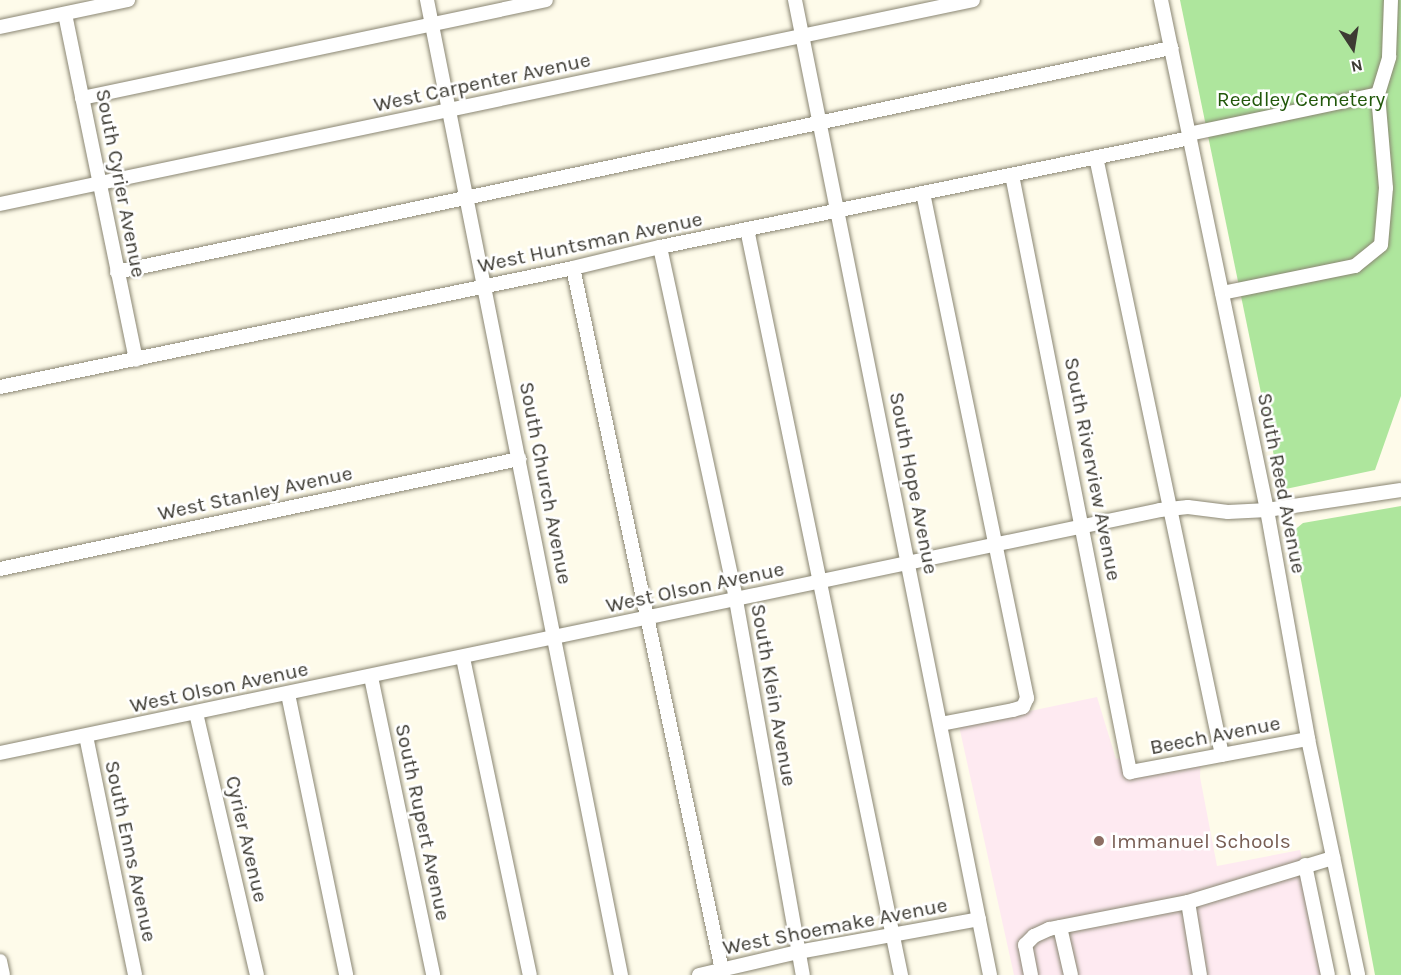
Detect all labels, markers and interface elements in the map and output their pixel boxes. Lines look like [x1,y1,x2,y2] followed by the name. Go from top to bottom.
[1323,18,1383,78] north arrow
[371,47,593,117] street label: West Carpenter Avenue
[1349,56,1364,77] text: N
[1217,86,1385,112] park label: Reedley Cemetery
[90,87,152,279] street label: South Cyrier Avenue
[475,206,705,278] street label: West Huntsman Avenue
[1059,355,1127,583] street label: South Riverview Avenue
[514,380,578,586] street label: South Church Avenue
[884,390,944,576] street label: South Hope Avenue
[1252,391,1312,575] street label: South Reed Avenue
[155,460,355,526] street label: West Stanley Avenue
[604,556,786,618] street label: West Olson Avenue
[746,602,802,788] street label: South Klein Avenue
[128,656,310,718] street label: West Olson Avenue
[1148,710,1282,760] street label: Beech Avenue
[390,721,456,923] street label: South Rupert Avenue
[99,758,163,944] street label: South Enns Avenue
[220,773,274,905] street label: Cyrier Avenue
[1111,828,1291,854] place label: Immanuel Schools
[1092,834,1106,848] marker: Immanuel Schools
[721,892,949,960] street label: West Shoemake Avenue

